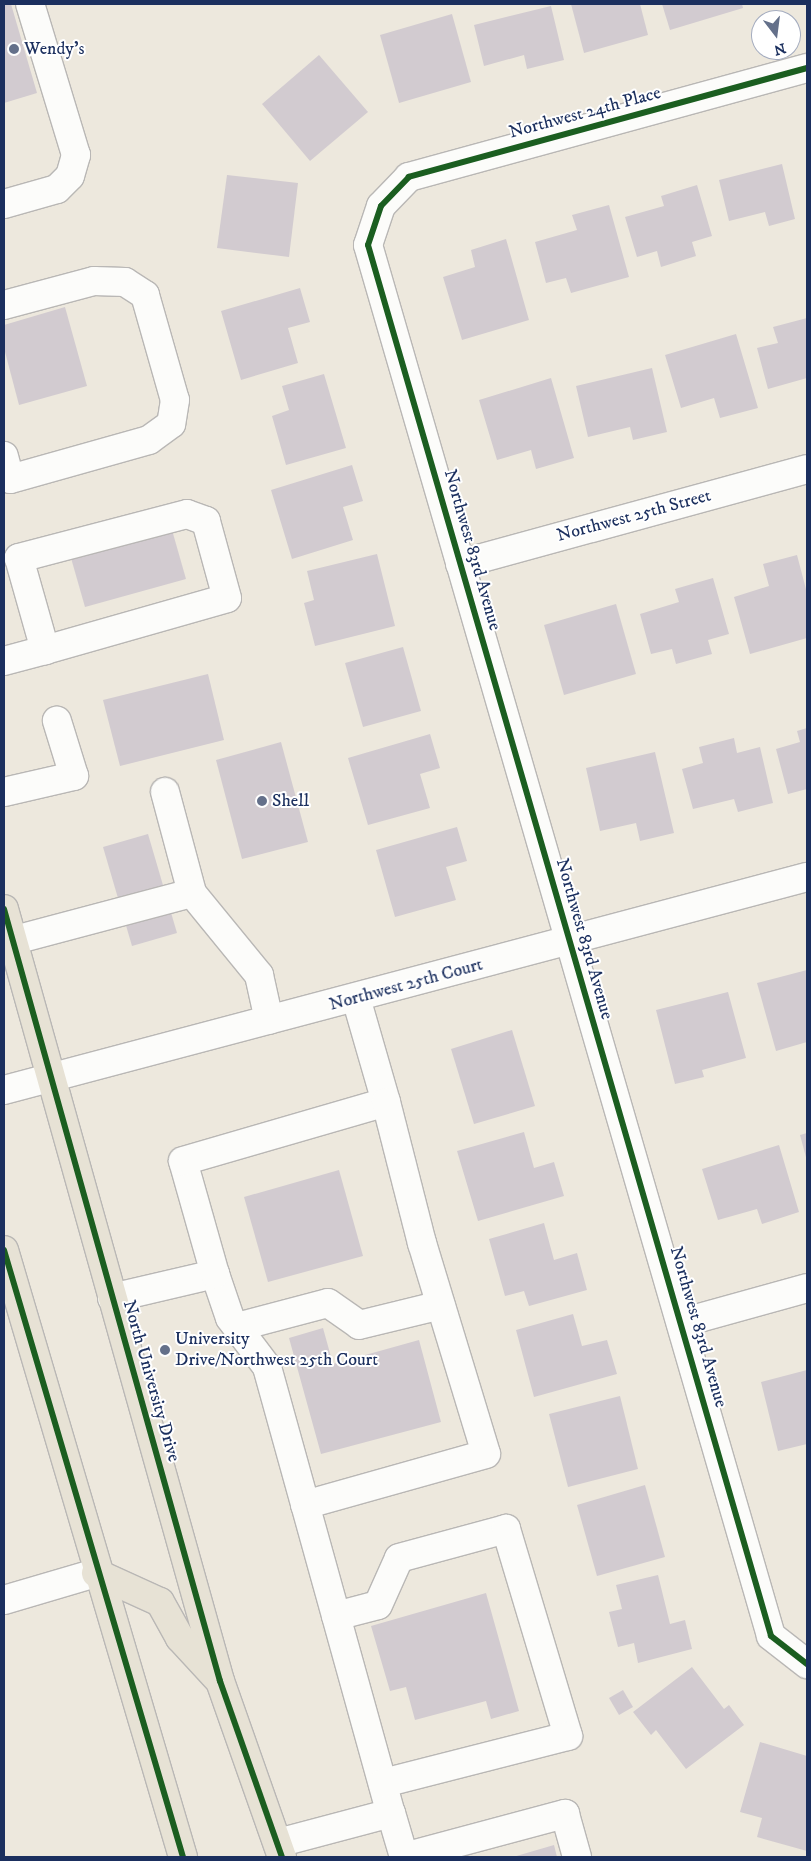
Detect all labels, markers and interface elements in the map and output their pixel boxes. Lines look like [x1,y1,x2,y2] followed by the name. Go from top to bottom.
[751,10,801,60] north arrow
[24,38,84,60] place label: Wendy's
[772,38,788,59] text: N
[8,43,20,55] marker: Wendy's
[507,82,663,144] street label: Northwest 24th Place
[439,467,505,633] street label: Northwest 83rd Avenue
[555,485,713,547] street label: Northwest 25th Street
[272,790,309,812] place label: Shell
[256,795,268,807] marker: Shell
[551,856,617,1022] street label: Northwest 83rd Avenue
[327,954,485,1016] street label: Northwest 25th Court
[665,1244,731,1410] street label: Northwest 83rd Avenue
[118,1298,184,1464] street label: North University Drive
[175,1329,378,1372] place label: University Drive/Northwest 25th Court
[159,1344,171,1356] marker: University Drive/Northwest 25th Court

